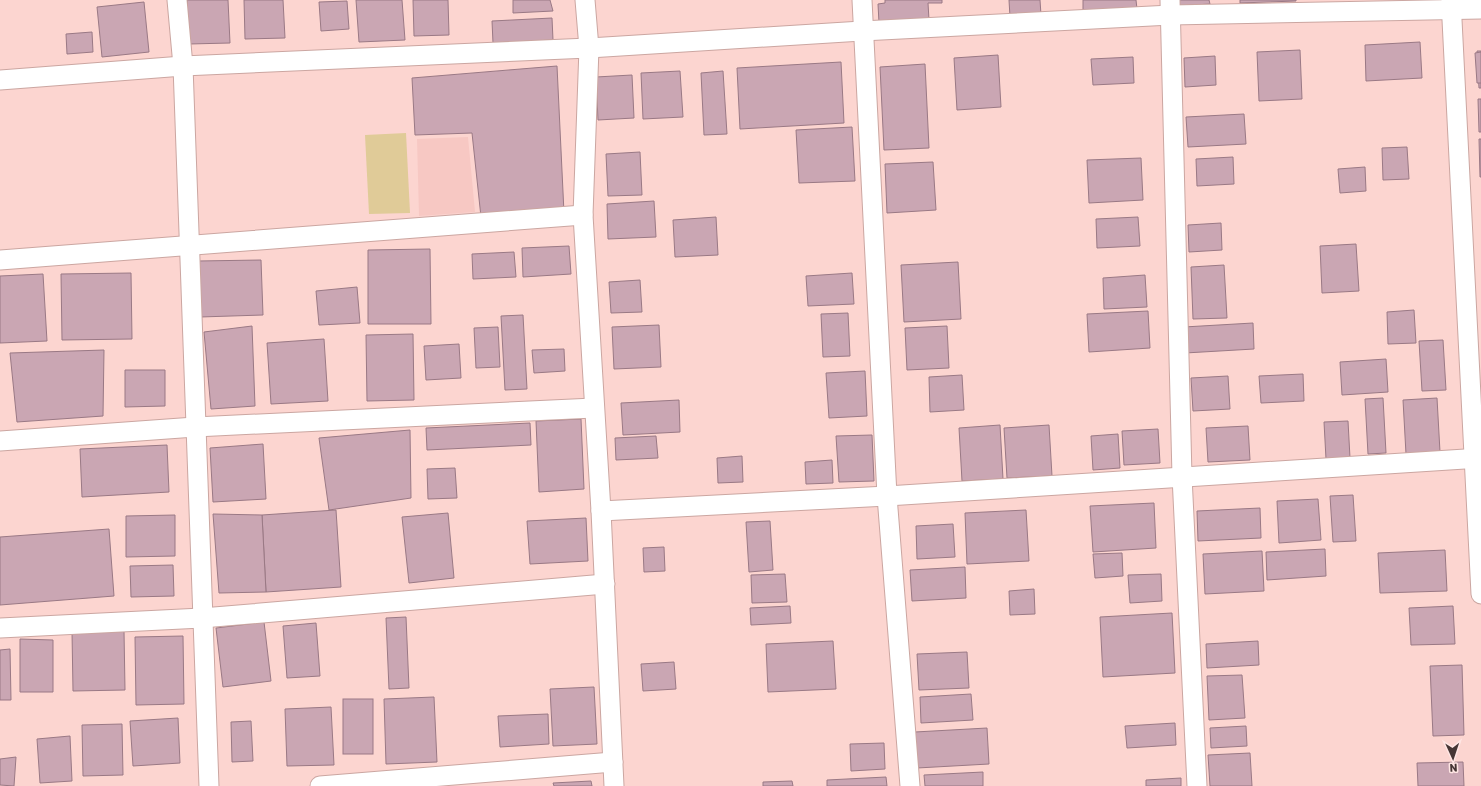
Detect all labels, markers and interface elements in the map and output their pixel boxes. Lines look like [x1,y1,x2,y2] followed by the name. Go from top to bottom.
[1433,738,1473,778] north arrow
[1449,761,1458,774] text: N

